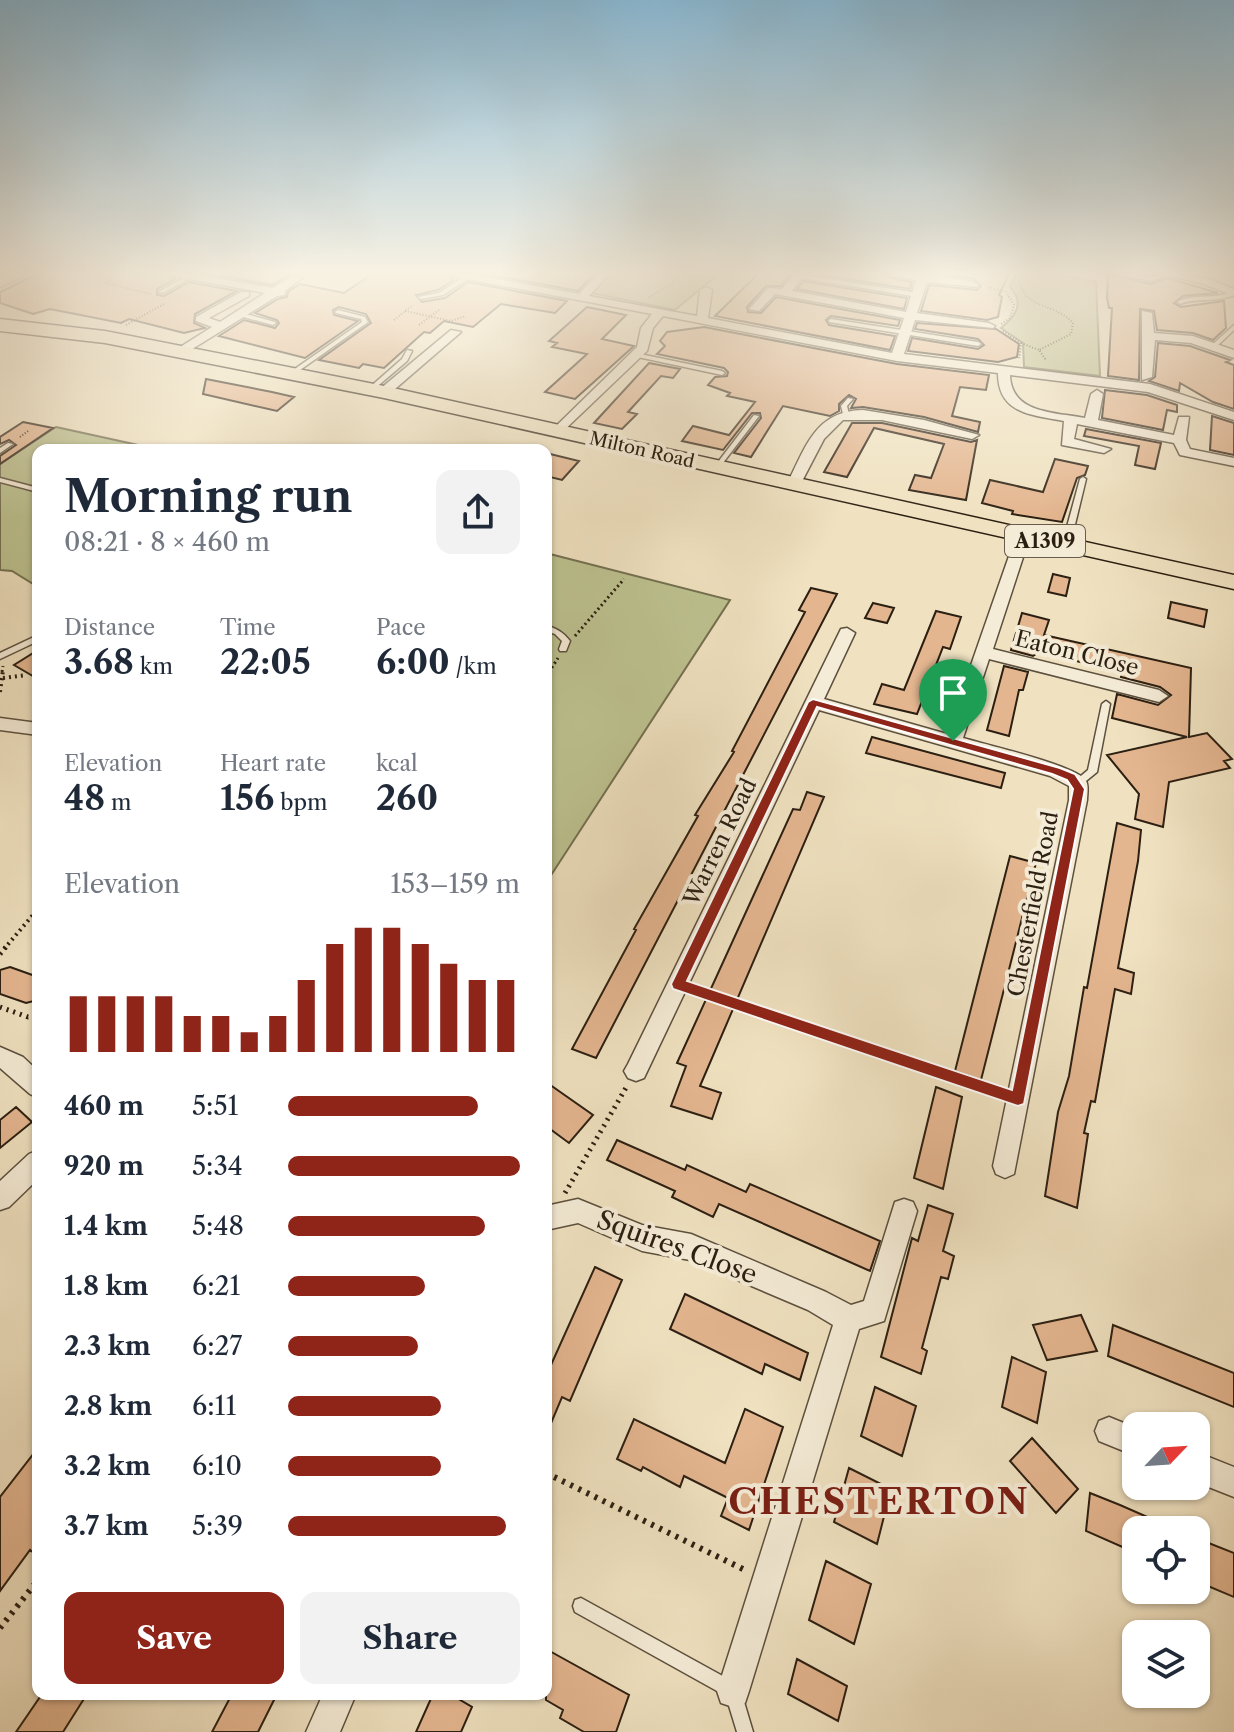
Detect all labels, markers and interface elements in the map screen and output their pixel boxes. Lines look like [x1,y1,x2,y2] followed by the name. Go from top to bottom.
[587,427,697,473] street label: Milton Road
[64,469,353,523] text: Morning run
[436,470,520,554] button: share
[1005,525,1085,557] road number: A1309
[64,526,270,558] text: 08:21 · 8 × 460 m
[64,614,155,641] text: Distance
[220,614,276,641] text: Time
[376,614,426,641] text: Pace
[1012,625,1142,681] street label: Eaton Close
[64,641,134,683] text: 3.68
[220,641,311,683] text: 22:05
[376,641,450,683] text: 6:00
[134,653,173,680] text: km
[450,653,497,680] text: /km
[919,659,987,741] pin
[931,671,975,715] icon: arrive
[64,750,162,777] text: Elevation
[220,750,326,777] text: Heart rate
[376,750,418,777] text: kcal
[677,774,762,911] street label: Warren Road
[64,777,105,819] text: 48
[220,777,274,819] text: 156
[376,777,438,819] text: 260
[105,789,131,816] text: m
[274,789,328,816] text: bpm
[1002,809,1064,999] street label: Chesterfield Road
[64,868,180,900] text: Elevation
[390,868,520,900] text: 153–159 m
[64,1090,144,1122] text: 460 m
[192,1090,238,1122] text: 5:51
[64,1150,144,1182] text: 920 m
[192,1150,243,1182] text: 5:34
[592,1203,762,1291] street label: Squires Close
[64,1210,148,1242] text: 1.4 km
[192,1210,244,1242] text: 5:48
[64,1270,148,1302] text: 1.8 km
[192,1270,240,1302] text: 6:21
[64,1330,151,1362] text: 2.3 km
[192,1330,242,1362] text: 6:27
[64,1390,152,1422] text: 2.8 km
[192,1390,236,1422] text: 6:11
[1122,1412,1210,1500] north arrow
[1122,1412,1210,1708] map controls
[64,1450,151,1482] text: 3.2 km
[192,1450,242,1482] text: 6:10
[728,1479,1030,1523] district label: CHESTERTON
[64,1510,149,1542] text: 3.7 km
[192,1510,243,1542] text: 5:39
[1122,1516,1210,1604] button: locate
[64,1592,284,1684] button: Save
[300,1592,520,1684] button: Share
[1122,1620,1210,1708] button: layers

